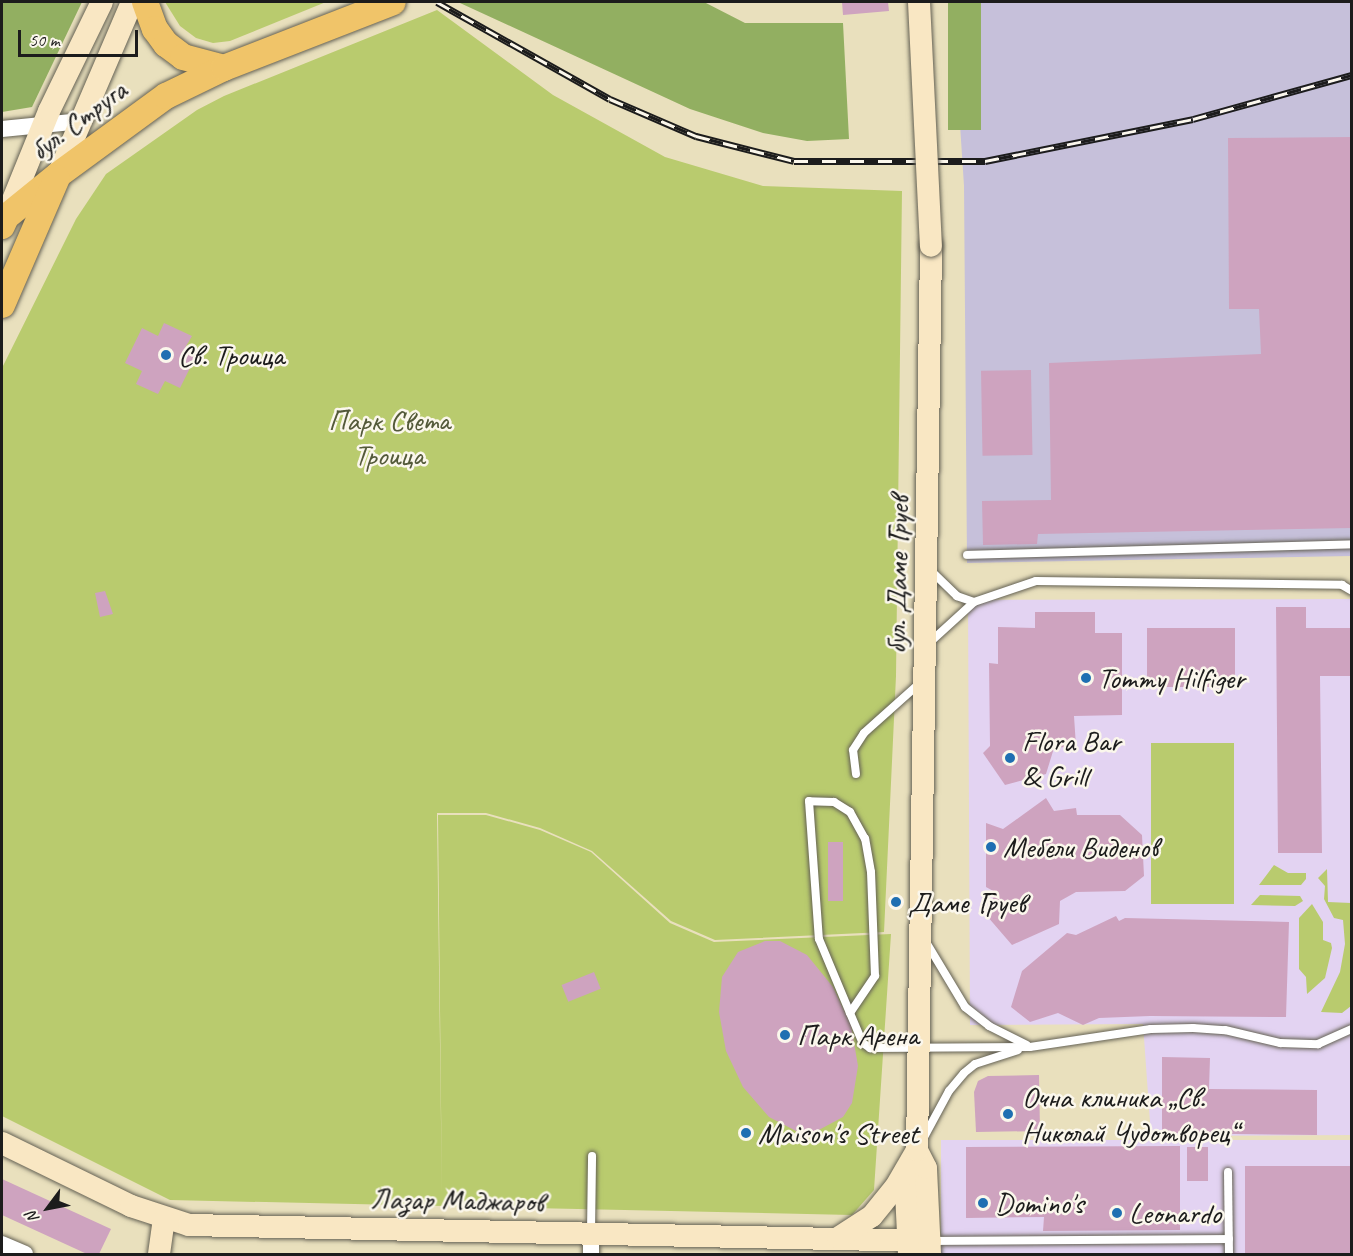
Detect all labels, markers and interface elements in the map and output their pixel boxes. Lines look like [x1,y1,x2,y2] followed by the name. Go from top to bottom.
[21,18,141,56] scale bar
[29,29,60,51] text: 50 m
[22,72,134,168] street label: бул. Струга
[178,337,284,373] place label: Св. Троица
[159,348,173,362] marker: Св. Троица
[327,402,451,472] park label: Парк Света Троица
[878,497,916,653] street label: бул. Даме Груев
[1098,660,1245,696] place label: Tommy Hilfiger
[1079,671,1093,685] marker: Tommy Hilfiger
[1022,723,1121,794] place label: Flora Bar & Grill
[1003,751,1017,765] marker: Flora Bar & Grill
[1003,829,1158,865] place label: Мебели Виденов
[984,840,998,854] marker: Мебели Виденов
[908,884,1022,920] place label: Даме Груев
[889,895,903,909] marker: Даме Груев
[797,1017,918,1053] place label: Парк Арена
[778,1028,792,1042] marker: Парк Арена
[1022,1079,1237,1150] place label: Oчна клиника „Св. Николай Чудотворец“
[999,1105,1017,1123] marker: Oчна клиника „Св. Николай Чудотворец“
[758,1115,919,1151] place label: Maison's Street
[739,1126,753,1140] marker: Maison's Street
[18,1178,78,1238] north arrow
[370,1180,544,1220] street label: Лазар Маджаров
[995,1185,1083,1221] place label: Domino's
[1129,1195,1221,1231] place label: Leonardo
[976,1196,990,1210] marker: Domino's
[1110,1206,1124,1220] marker: Leonardo
[22,1208,44,1227] text: N

